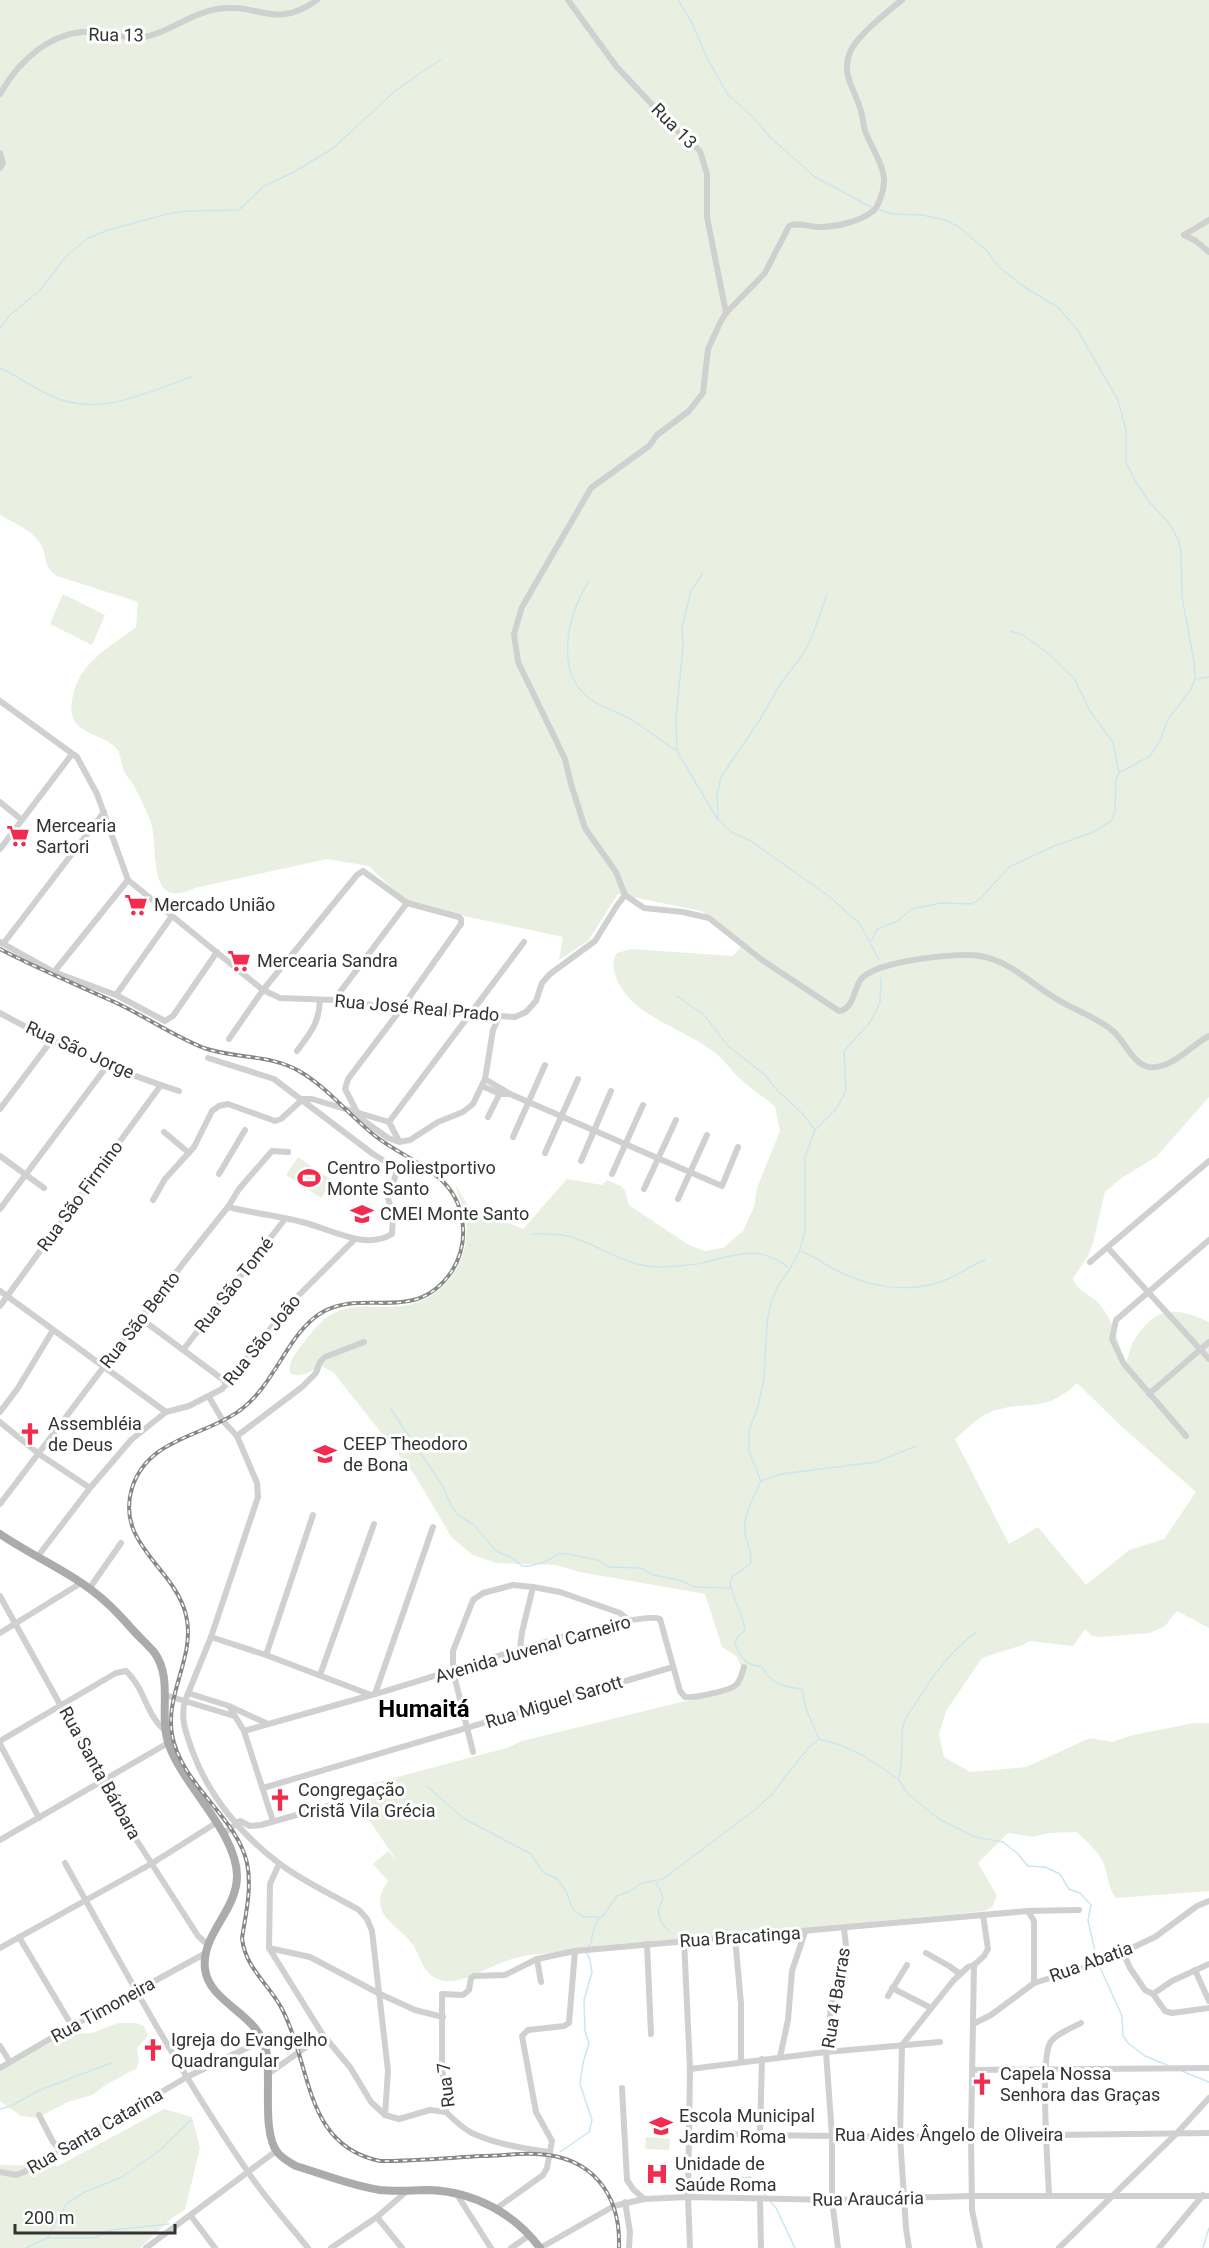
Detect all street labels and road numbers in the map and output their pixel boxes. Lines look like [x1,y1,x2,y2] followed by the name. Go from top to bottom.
[88,24,144,45] street label: Rua 13
[647,99,701,153] street label: Rua 13
[334,990,500,1025] street label: Rua José Real Prado
[23,1016,138,1083] street label: Rua São Jorge
[33,1136,127,1255] street label: Rua São Firmino
[190,1233,277,1337] street label: Rua São Tomé
[95,1267,184,1372] street label: Rua São Bento
[219,1290,305,1389] street label: Rua São João
[433,1611,633,1687] street label: Avenida Juvenal Carneiro
[483,1671,625,1732] street label: Rua Miguel Sarott
[55,1703,146,1843] street label: Rua Santa Bárbara
[679,1922,801,1951] street label: Rua Bracatinga
[1046,1937,1135,1986] street label: Rua Abatia
[817,1946,854,2050] street label: Rua 4 Barras
[47,1972,158,2047] street label: Rua Timoneira
[432,2061,459,2109] street label: Rua 7
[23,2083,166,2178] street label: Rua Santa Catarina
[835,2124,1063,2145] street label: Rua Aides Ângelo de Oliveira
[812,2187,924,2210] street label: Rua Araucária

